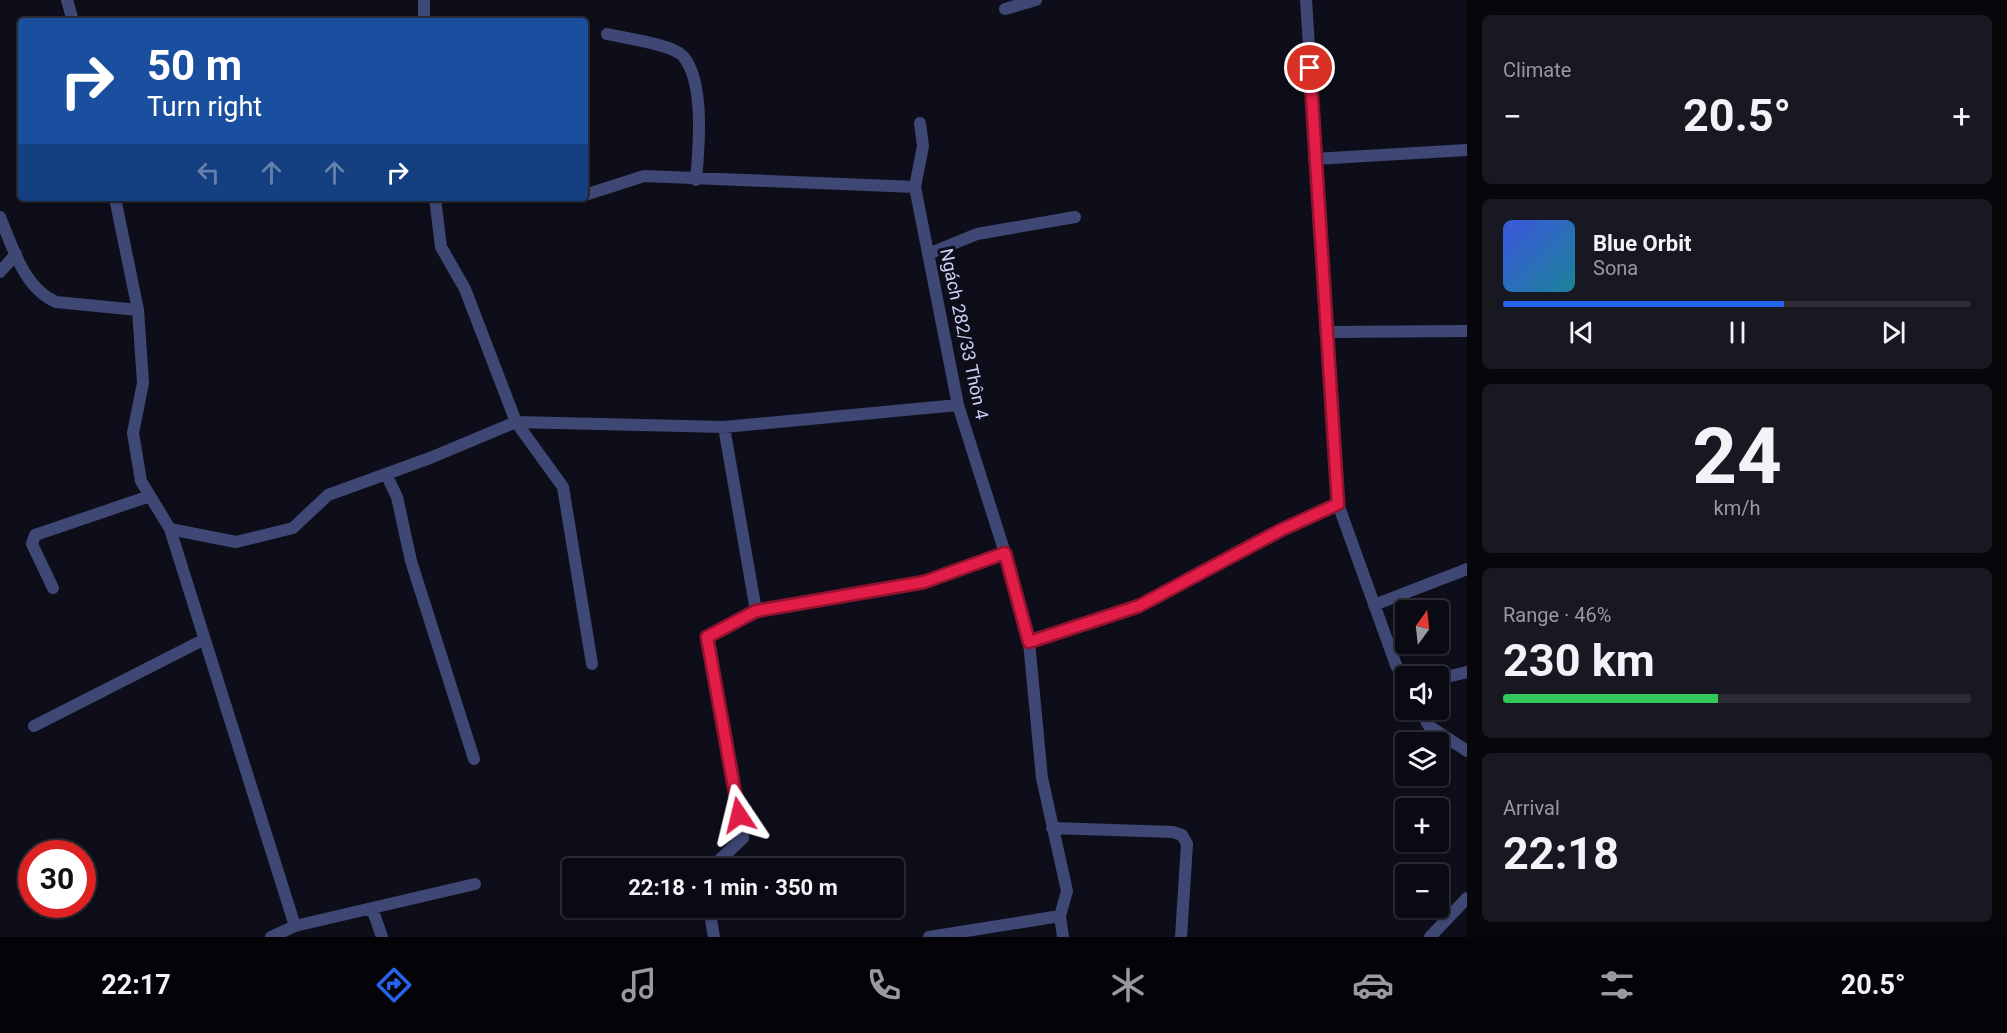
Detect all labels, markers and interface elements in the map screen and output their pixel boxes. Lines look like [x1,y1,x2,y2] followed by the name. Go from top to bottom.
[147,41,242,90] text: 50 m
[48,42,126,120] icon: right
[1284,42,1335,93] pin
[1293,51,1326,84] icon: arrive
[1503,58,1571,82] text: Climate
[1683,89,1791,142] text: 20.5°
[147,91,262,123] text: Turn right
[1503,97,1522,136] text: −
[1952,97,1971,136] text: +
[192,156,225,189] icon: left
[255,156,288,189] icon: ahead
[318,156,351,189] icon: ahead
[381,156,414,189] icon: right
[1593,231,1691,256] text: Blue Orbit
[936,247,993,421] street label: Ngách 282/33 Thôn 4
[1593,256,1638,280] text: Sona
[1565,316,1598,349] icon: previous
[1721,316,1754,349] icon: pause
[1877,316,1910,349] icon: next
[1692,411,1782,502] text: 24
[1714,496,1760,520] text: km/h
[1395,600,1449,654] north arrow
[1395,600,1449,918] map controls
[1503,603,1611,627] text: Range · 46%
[1503,634,1655,687] text: 230 km
[1395,666,1449,720] button: sound
[1395,732,1449,786] button: layers
[707,783,771,847] position arrow
[1503,796,1560,820] text: Arrival
[1395,798,1449,852] button: +
[1503,827,1619,880] text: 22:18
[18,840,96,918] speed limit sign: 30
[1395,864,1449,918] button: −
[628,875,838,900] text: 22:18 · 1 min · 350 m
[373,964,415,1006] icon: directions
[618,964,660,1006] icon: music
[863,964,905,1006] icon: phone
[1107,964,1149,1006] icon: climate
[1352,964,1394,1006] icon: car
[1596,964,1638,1006] icon: filters
[101,969,171,1001] text: 22:17
[1841,969,1906,1001] text: 20.5°

